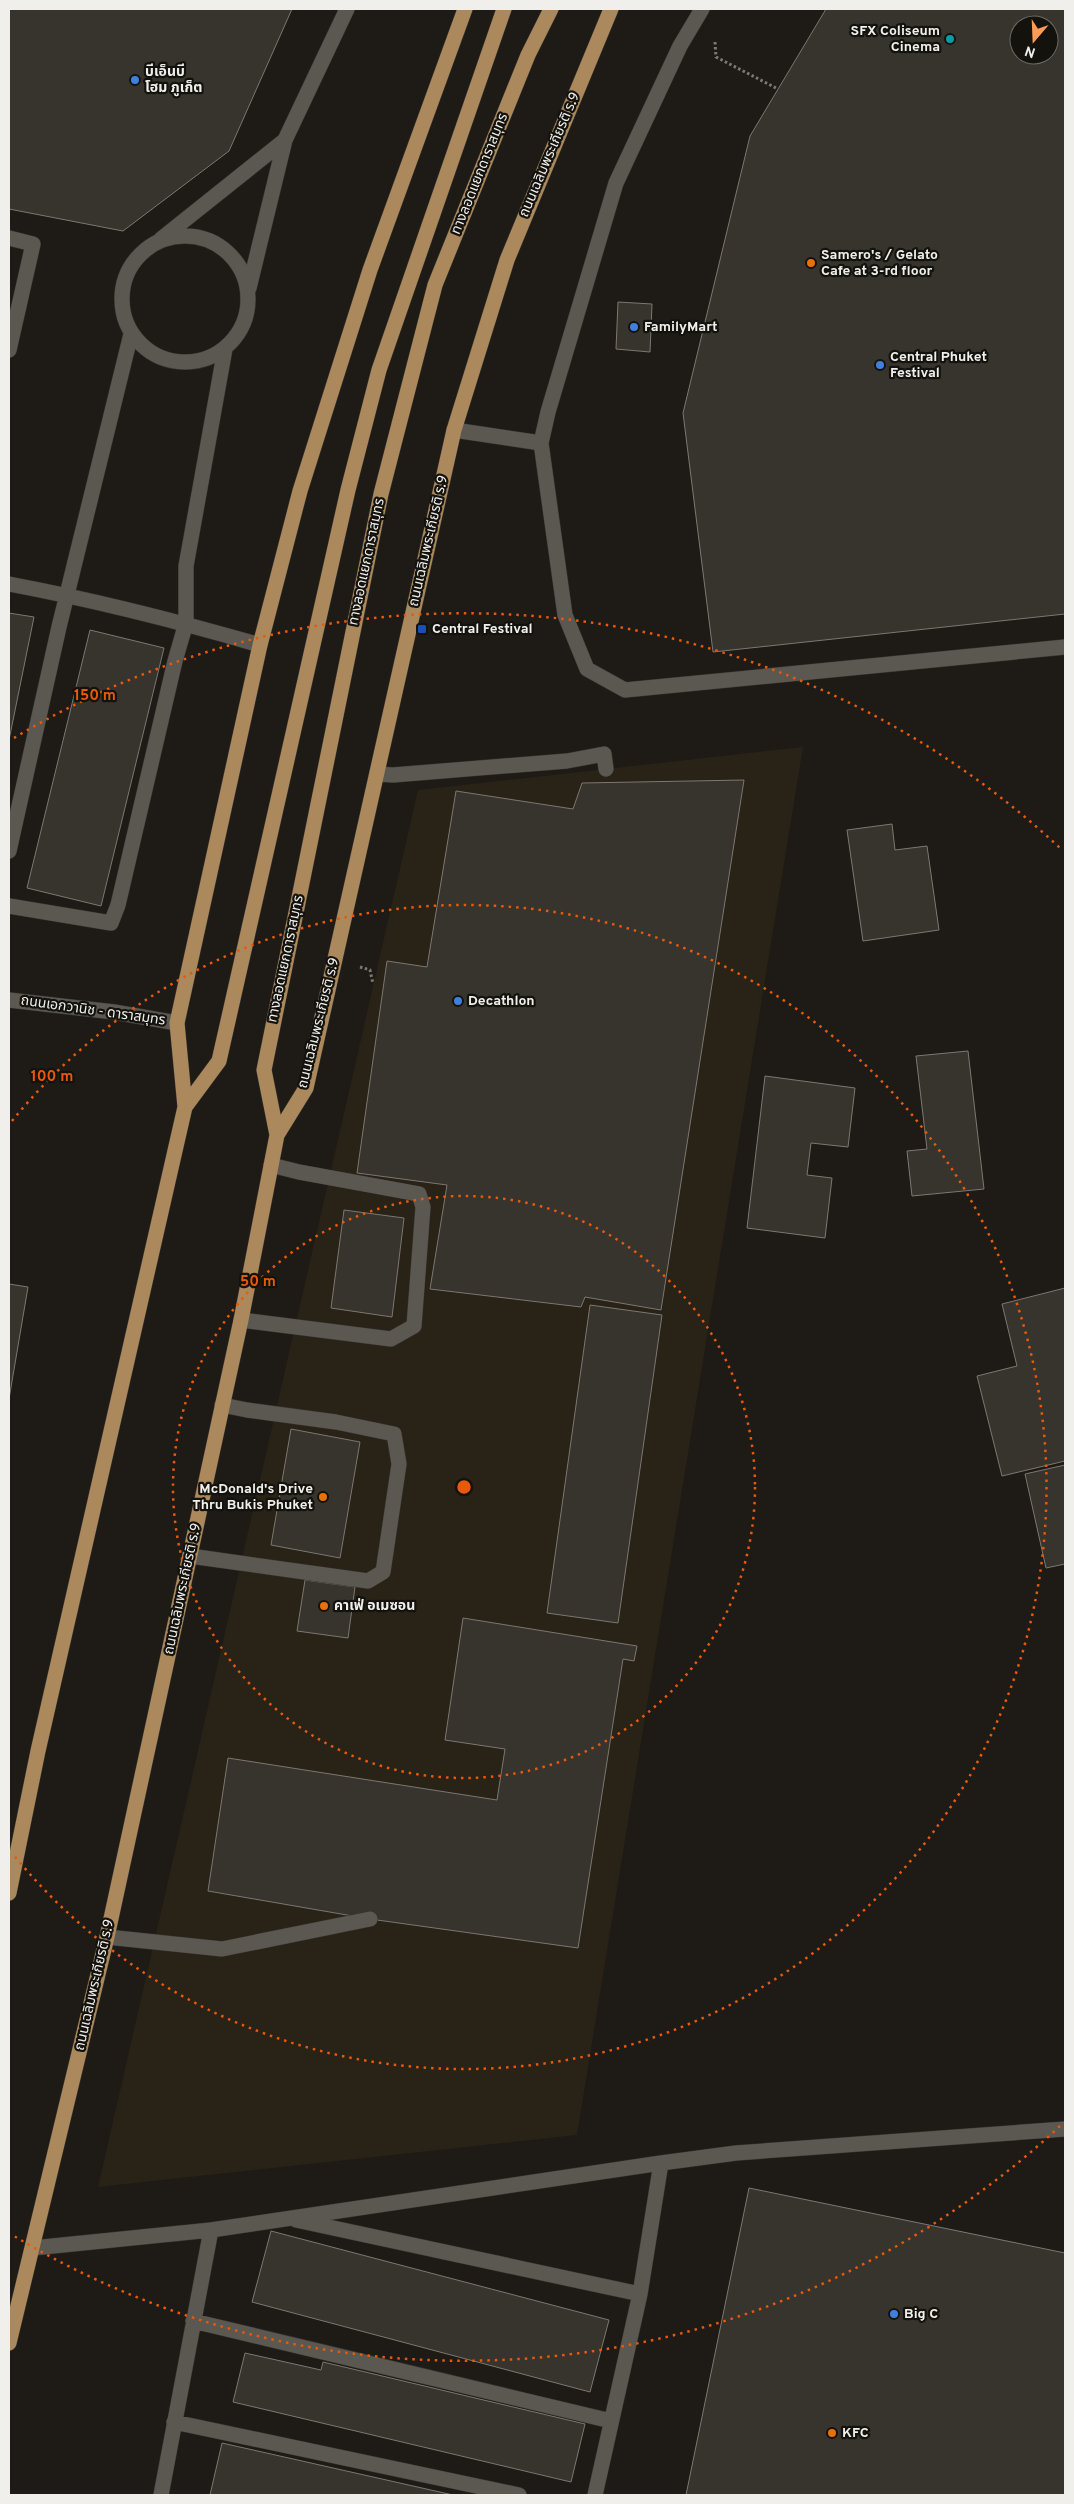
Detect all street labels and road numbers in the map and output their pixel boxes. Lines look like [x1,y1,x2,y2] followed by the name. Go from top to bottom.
[516,90,584,220] street label: ถนนเฉลิมพระเกียรติ ร.9
[448,111,512,237] street label: ทางลอดแยกดาราสมุทร
[406,474,452,608] street label: ถนนเฉลิมพระเกียรติ ร.9
[345,497,389,627] street label: ทางลอดแยกดาราสมุทร
[264,894,308,1024] street label: ทางลอดแยกดาราสมุทร
[295,956,343,1090] street label: ถนนเฉลิมพระเกียรติ ร.9
[20,992,167,1030] street label: ถนนเอกวานิช - ดาราสมุทร
[161,1522,205,1656] street label: ถนนเฉลิมพระเกียรติ ร.9
[72,1918,118,2052] street label: ถนนเฉลิมพระเกียรติ ร.9

